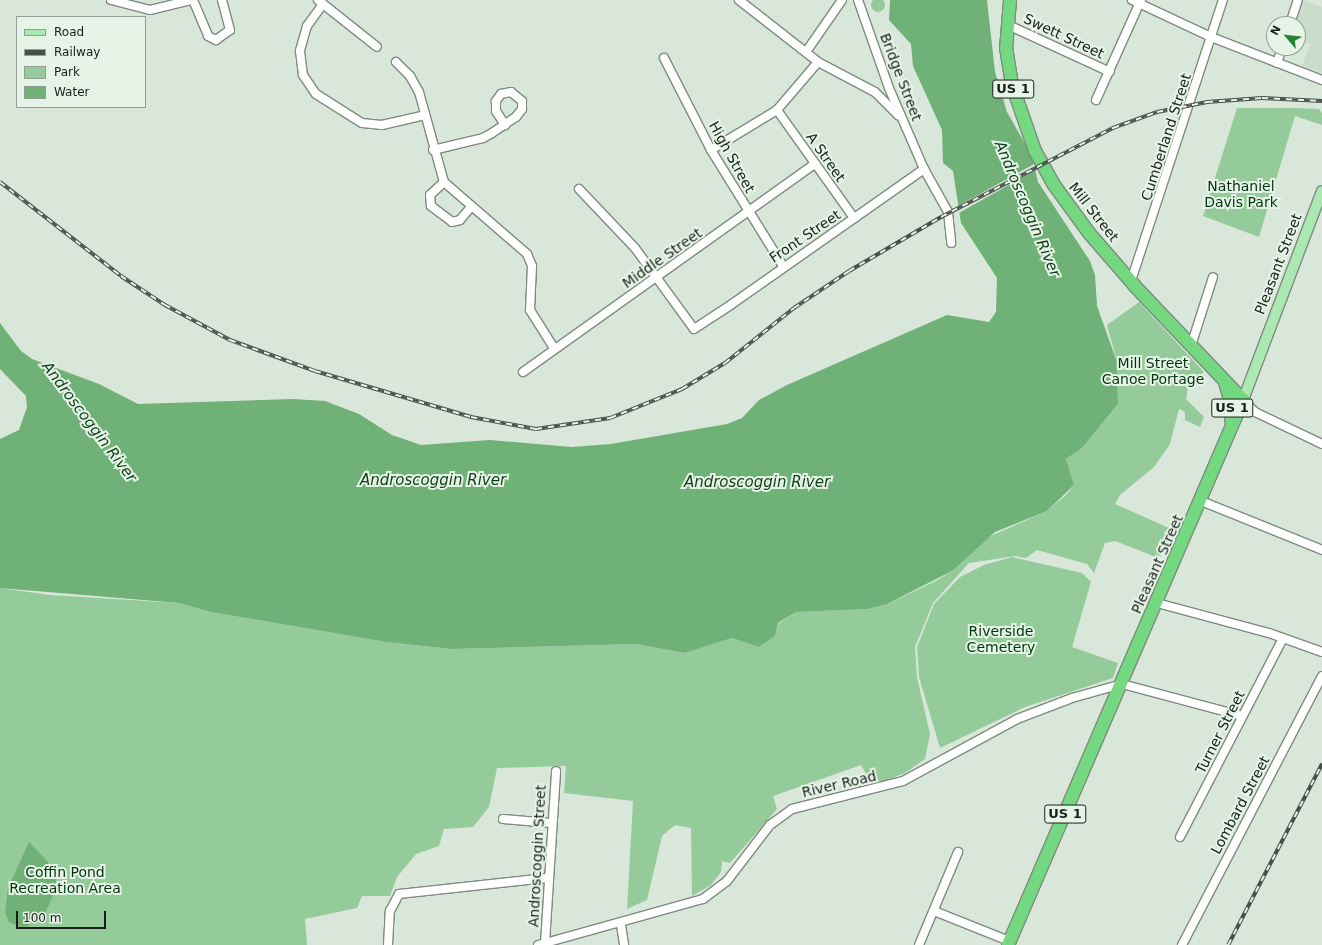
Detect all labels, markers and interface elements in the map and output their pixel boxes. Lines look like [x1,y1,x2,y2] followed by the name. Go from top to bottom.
[1021,10,1107,62] street label: Swett Street
[16,16,146,108] legend
[1266,16,1306,56] north arrow
[1268,23,1284,38] text: N
[54,25,84,39] text: Road
[877,31,925,123] street label: Bridge Street
[54,45,100,59] text: Railway
[54,65,80,79] text: Park
[1137,71,1195,203] street label: Cumberland Street
[992,78,1034,100] road number: US 1
[54,85,89,99] text: Water
[705,118,759,196] street label: High Street
[803,129,849,185] street label: A Street
[990,138,1064,280] water label: Androscoggin River
[1204,178,1278,210] park label: Nathaniel Davis Park
[1066,179,1122,245] street label: Mill Street
[766,206,844,266] street label: Front Street
[1251,211,1305,317] street label: Pleasant Street
[619,224,705,292] street label: Middle Street
[1102,355,1204,388] park label: Mill Street Canoe Portage
[38,358,140,486] water label: Androscoggin River
[1211,397,1253,419] road number: US 1
[360,472,506,490] water label: Androscoggin River
[684,474,830,492] water label: Androscoggin River
[1128,512,1186,616] street label: Pleasant Street
[967,623,1035,656] park label: Riverside Cemetery
[1192,688,1248,776] street label: Turner Street
[1207,753,1273,857] street label: Lombard Street
[800,767,878,801] street label: River Road
[525,784,549,928] street label: Androscoggin Street
[1044,803,1086,825] road number: US 1
[9,864,121,896] park label: Coffin Pond Recreation Area
[18,903,108,929] scale bar
[23,911,61,925] text: 100 m

